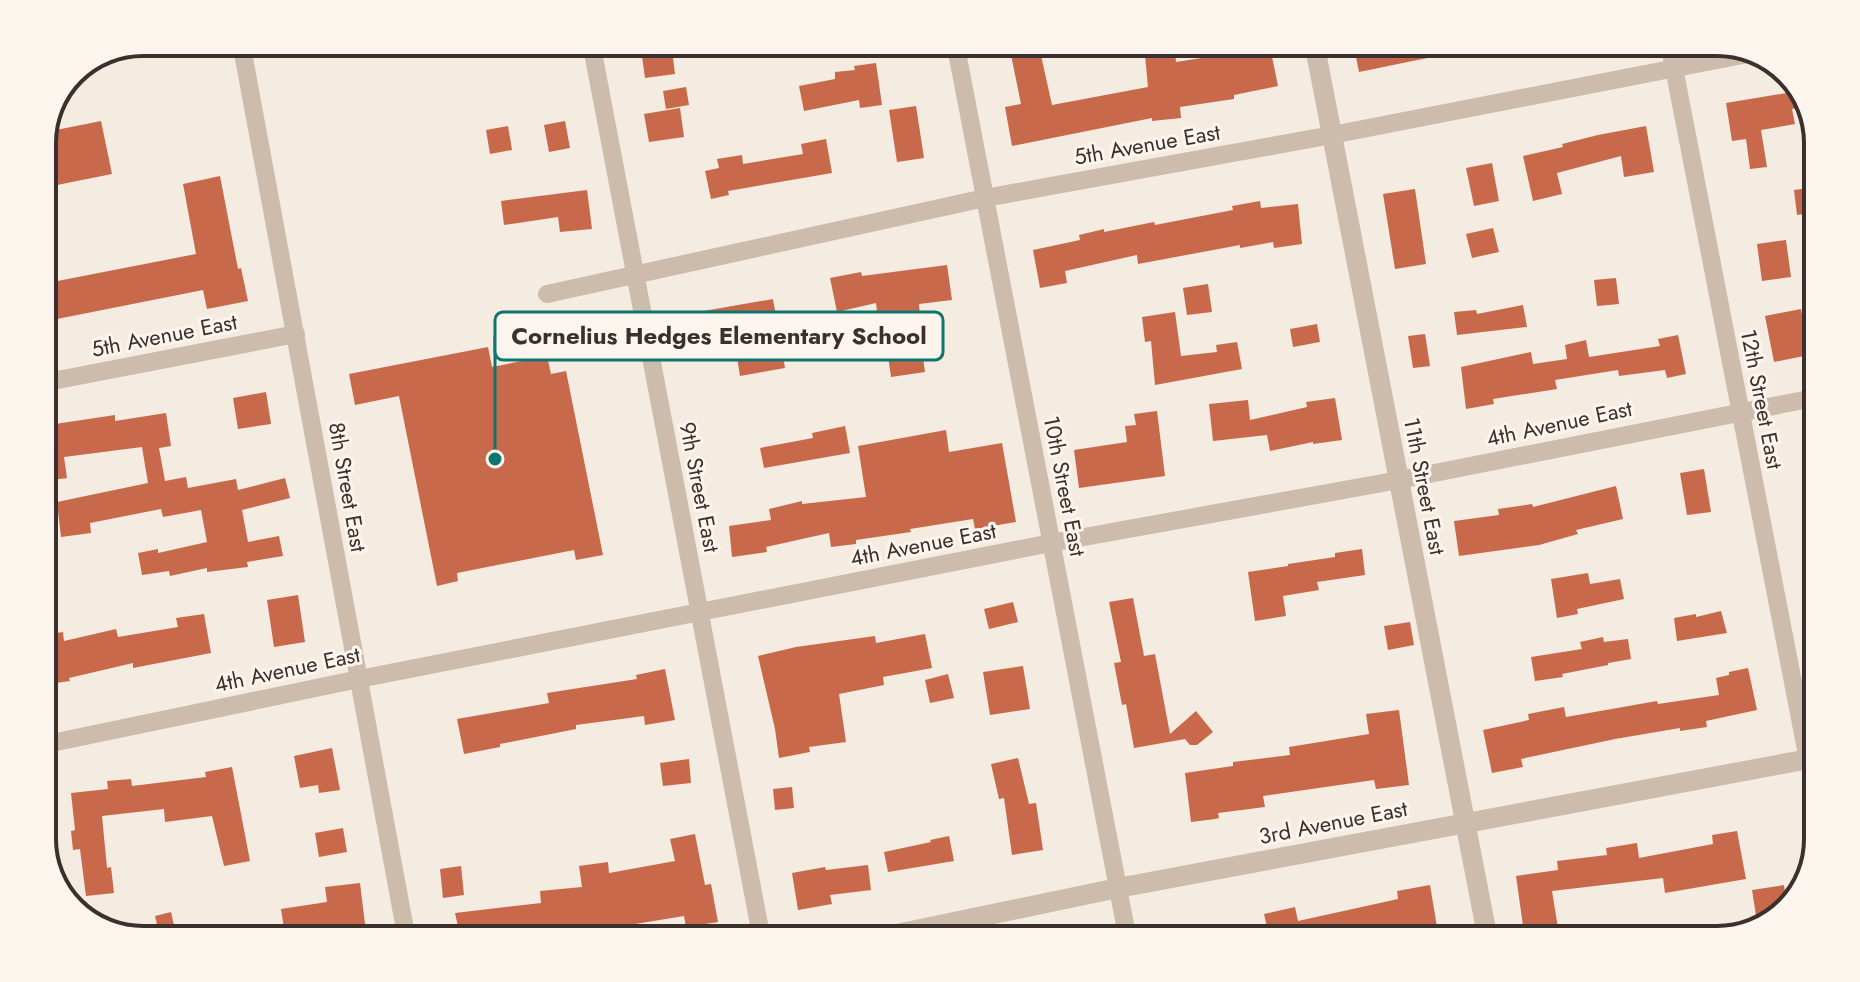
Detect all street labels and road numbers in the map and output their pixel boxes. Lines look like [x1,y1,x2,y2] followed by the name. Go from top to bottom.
[1071,115,1223,173] street label: 5th Avenue East
[88,305,240,365] street label: 5th Avenue East
[1733,326,1791,472] street label: 12th Street East
[1483,392,1636,454] street label: 4th Avenue East
[1036,413,1094,560] street label: 10th Street East
[1396,415,1454,558] street label: 11th Street East
[672,419,728,556] street label: 9th Street East
[321,420,375,555] street label: 8th Street East
[847,514,1000,574] street label: 4th Avenue East
[211,638,364,700] street label: 4th Avenue East
[1256,792,1411,852] street label: 3rd Avenue East

